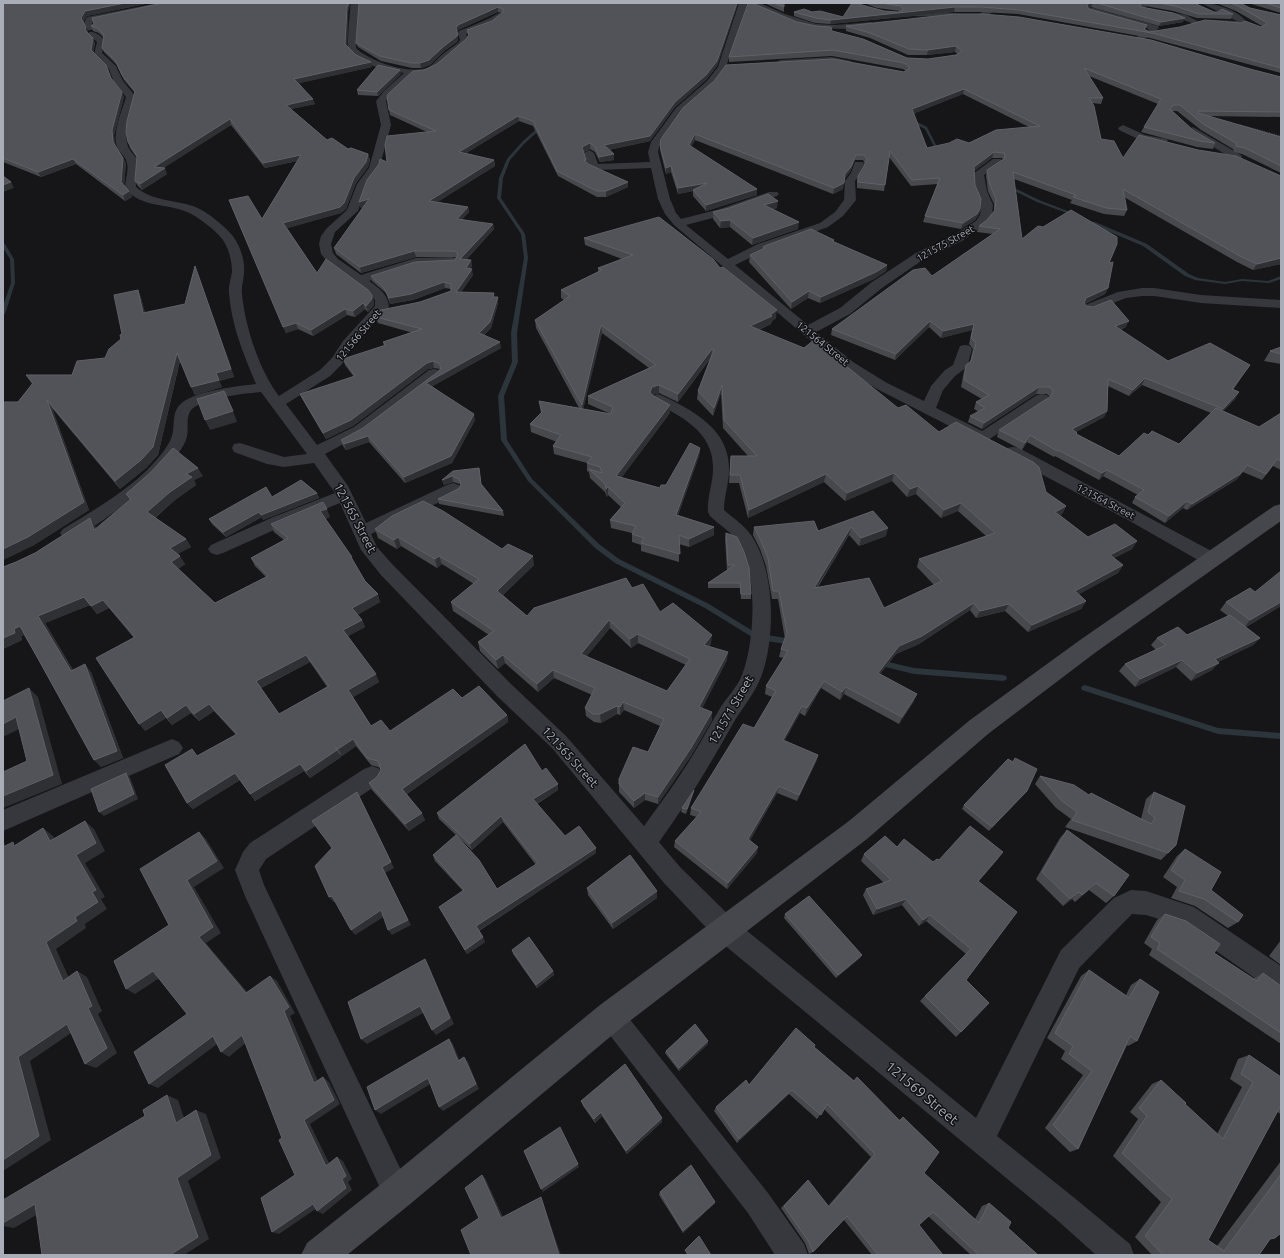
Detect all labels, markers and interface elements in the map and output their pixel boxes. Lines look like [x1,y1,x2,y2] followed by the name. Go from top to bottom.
[915,223,976,264] street label: 121575 Street
[334,307,383,363] street label: 121566 Street
[794,319,851,368] street label: 121564 Street
[332,481,379,555] street label: 121565 Street
[1075,482,1137,521] street label: 121564 Street
[706,673,756,746] street label: 121571 Street
[540,724,601,790] street label: 121565 Street
[883,1058,962,1128] street label: 121569 Street

